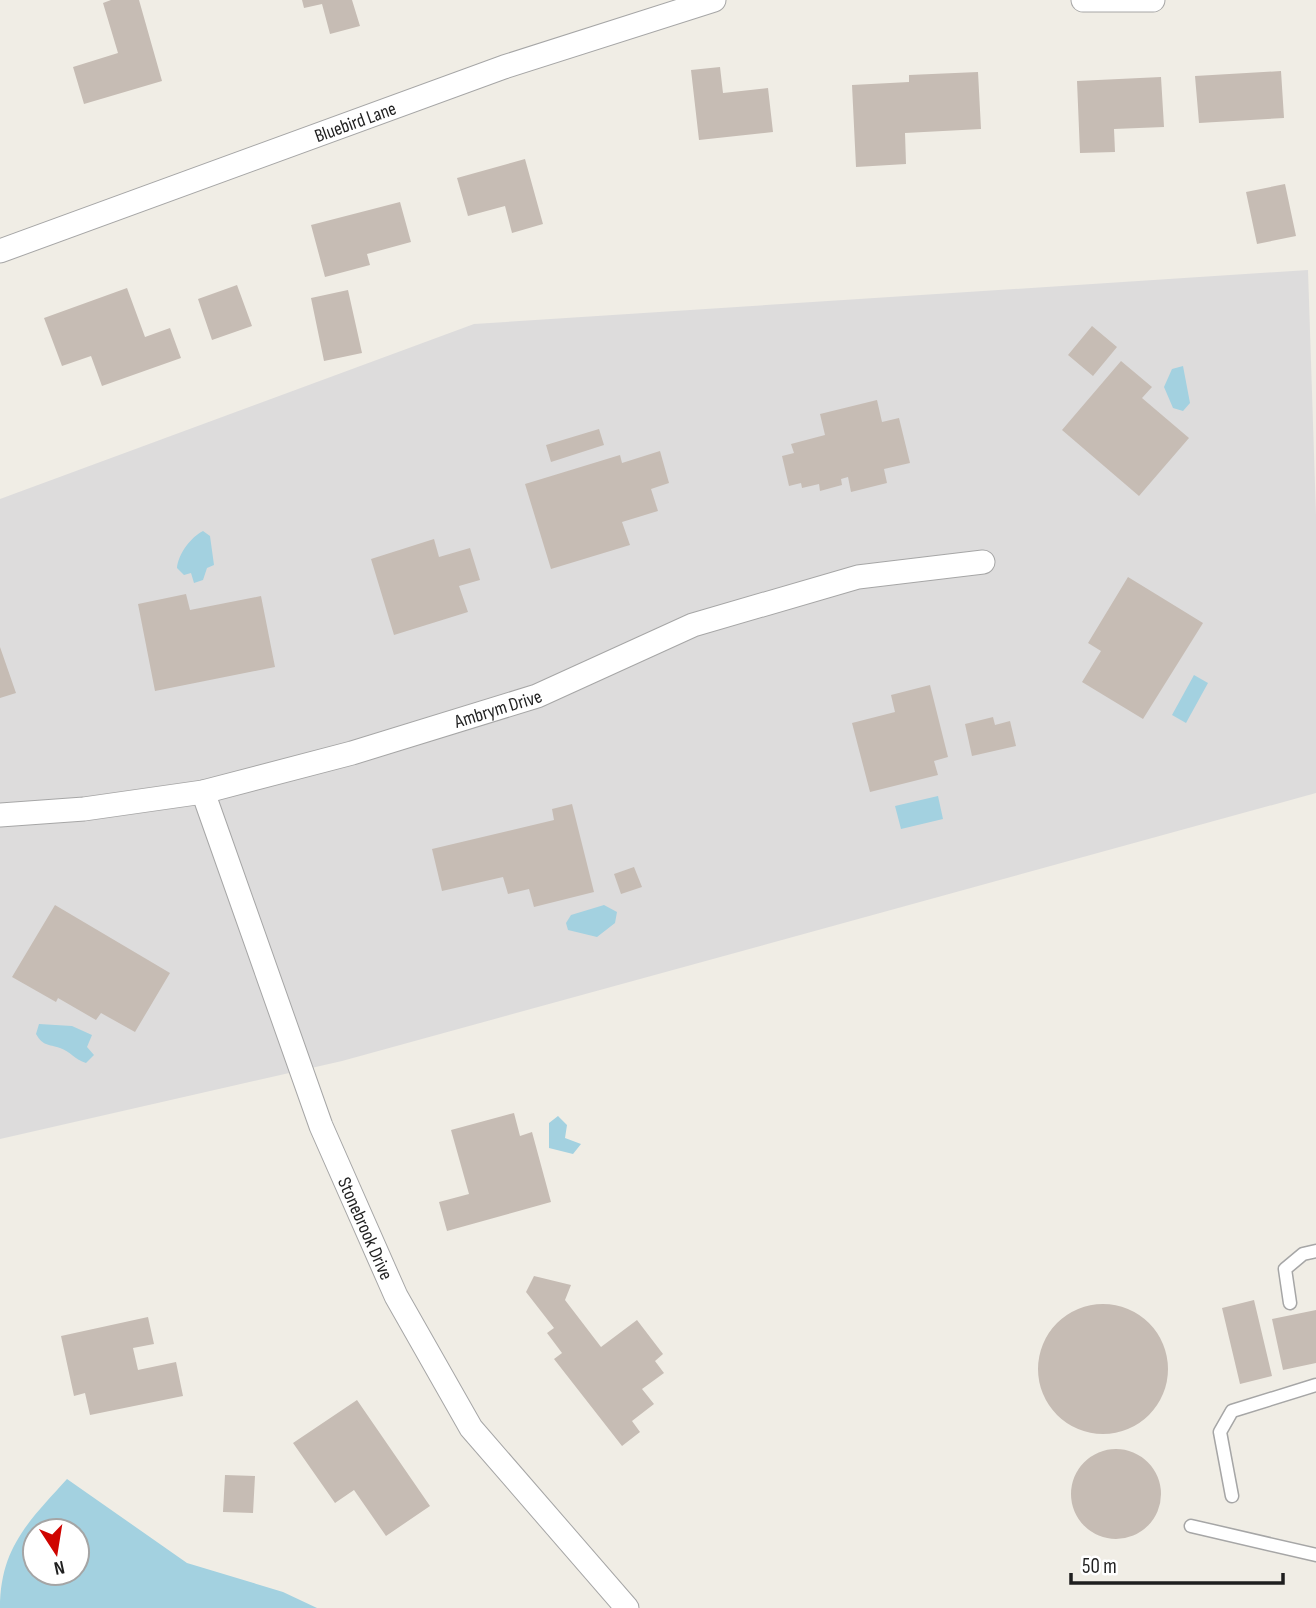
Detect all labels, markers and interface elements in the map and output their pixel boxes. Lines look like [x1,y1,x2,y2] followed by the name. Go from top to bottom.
[312,97,400,148] street label: Bluebird Lane
[451,685,546,734] street label: Ambrym Drive
[332,1174,397,1284] street label: Stonebrook Drive
[21,1517,91,1587] north arrow
[1071,1542,1283,1586] scale bar
[1082,1554,1117,1579] text: 50 m
[52,1555,67,1579] text: N

